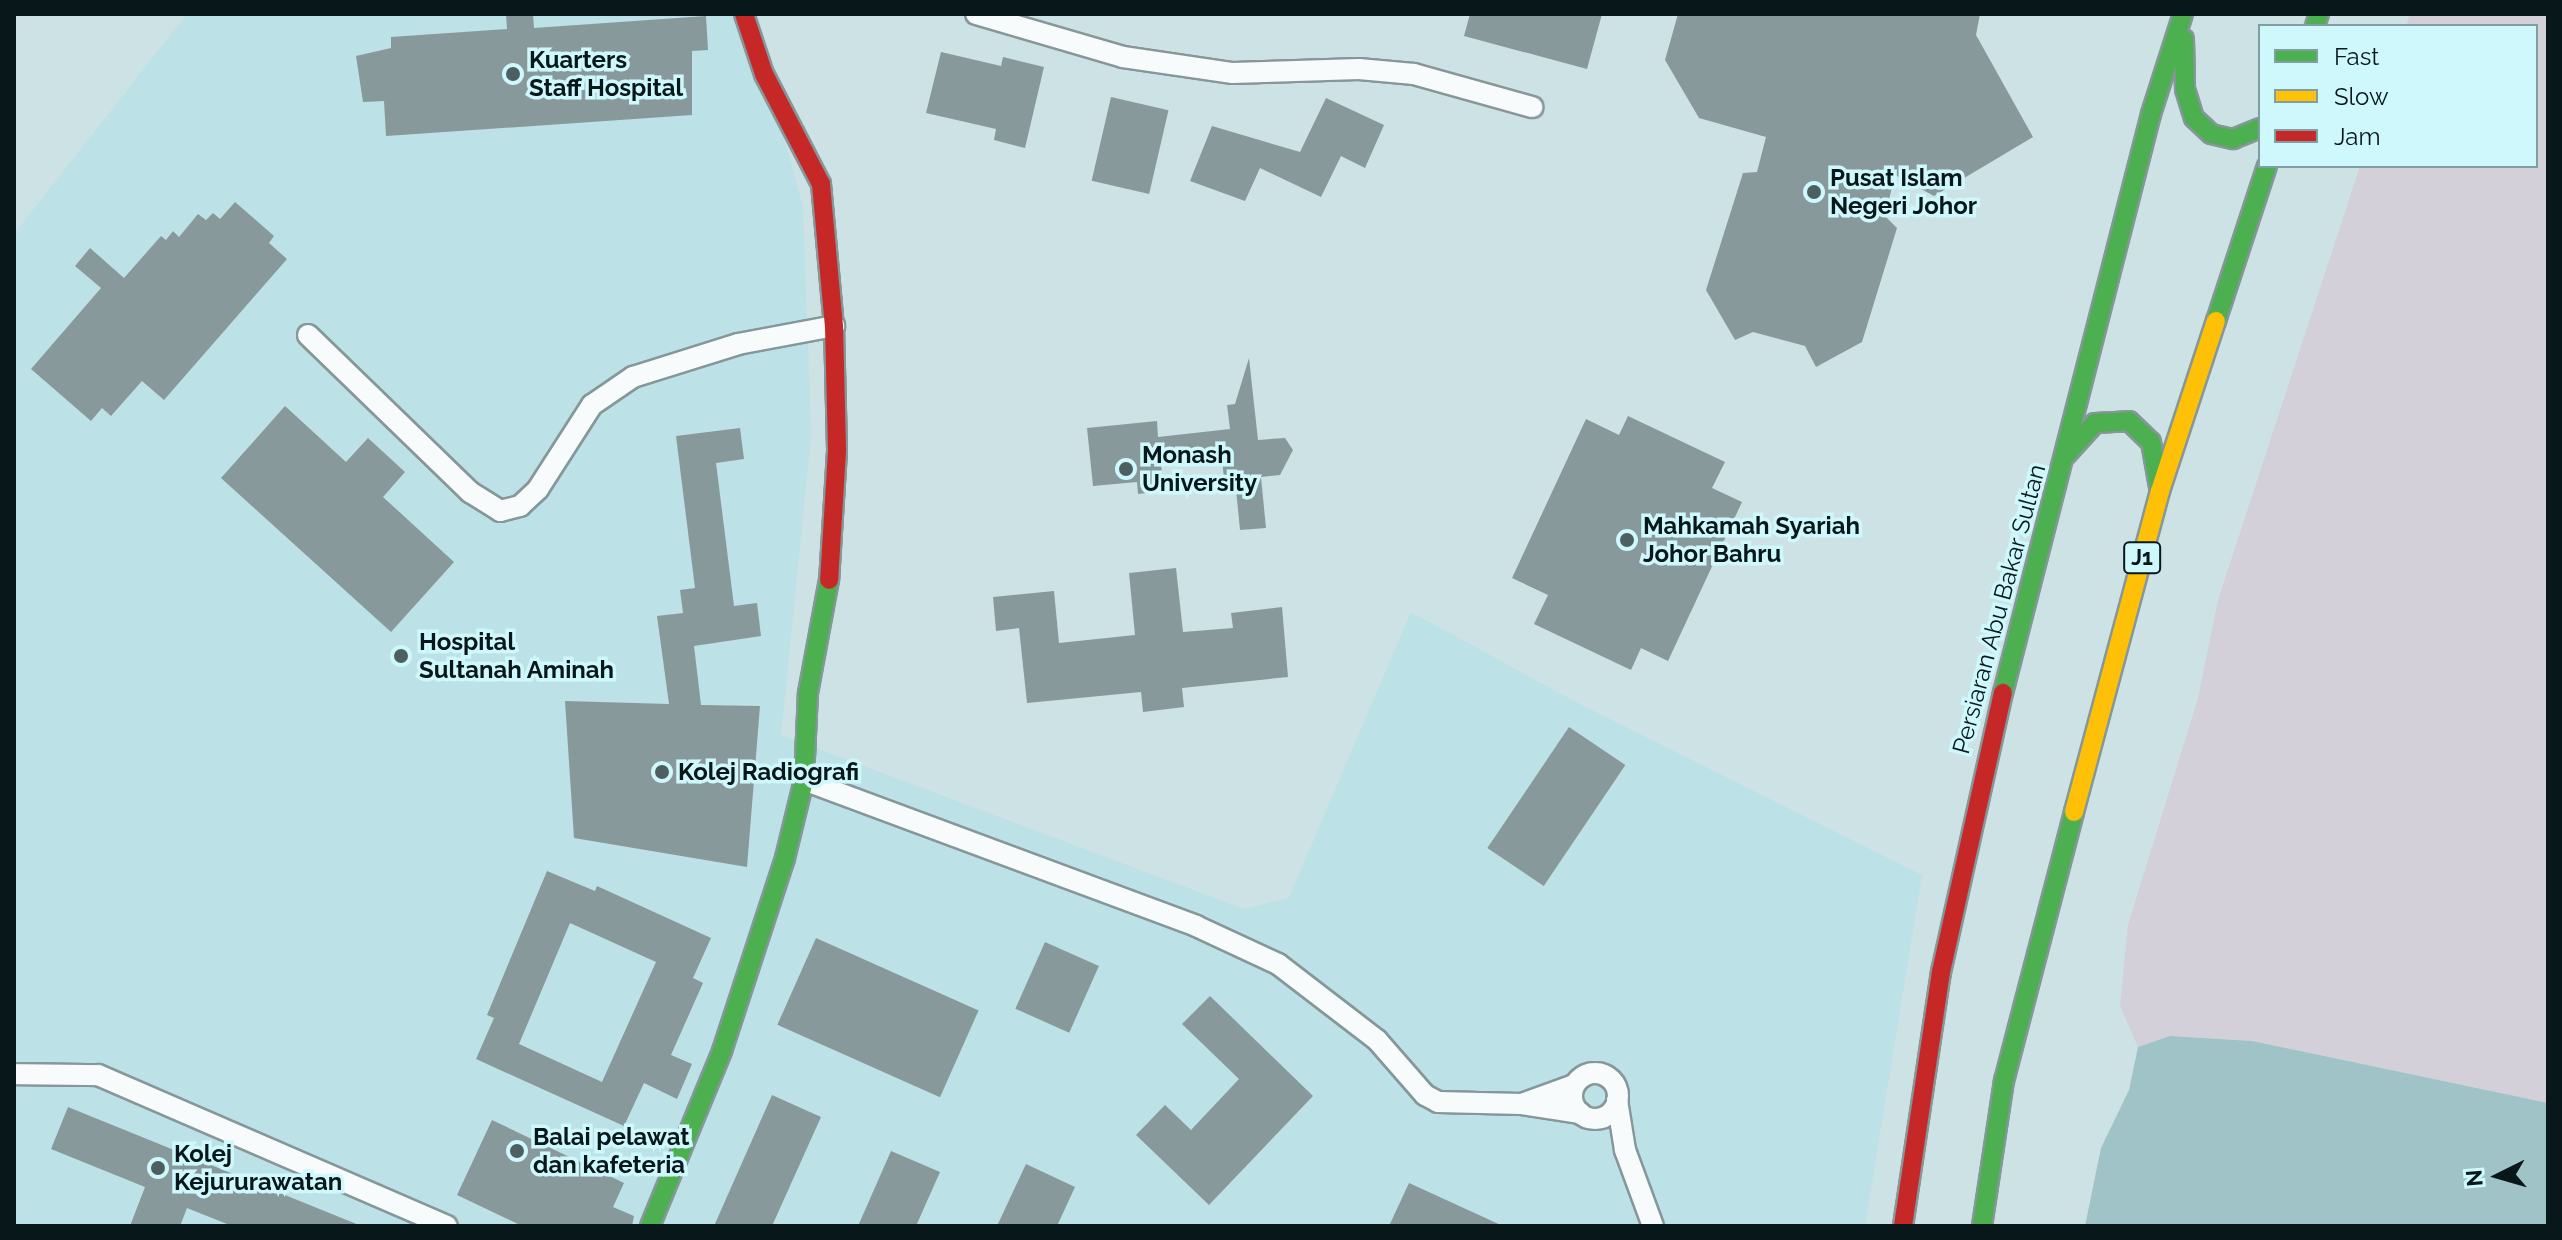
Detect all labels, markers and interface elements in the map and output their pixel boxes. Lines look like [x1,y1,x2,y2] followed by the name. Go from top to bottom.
[2258,24,2538,168] legend
[2334,42,2379,71] text: Fast
[529,46,684,102] place label: Kuarters Staff Hospital
[504,65,522,83] marker: Kuarters Staff Hospital
[2334,82,2388,111] text: Slow
[2334,122,2380,151] text: Jam
[1830,164,1978,220] place label: Pusat Islam Negeri Johor
[1805,183,1823,201] marker: Pusat Islam Negeri Johor
[1142,441,1257,497] place label: Monash University
[1117,460,1135,478] marker: Monash University
[1946,460,2052,758] street label: Persiaran Abu Bakar Sultan
[1643,512,1860,568] place label: Mahkamah Syariah Johor Bahru
[1618,531,1636,549] marker: Mahkamah Syariah Johor Bahru
[2122,540,2162,576] road number: J1
[419,628,615,684] place label: Hospital Sultanah Aminah
[390,645,412,667] marker: Hospital Sultanah Aminah
[678,758,859,786] place label: Kolej Radiografi
[653,763,671,781] marker: Kolej Radiografi
[533,1123,690,1179] place label: Balai pelawat dan kafeteria
[2458,1136,2538,1216] north arrow
[174,1140,342,1196] place label: Kolej Kejururawatan
[508,1142,526,1160] marker: Balai pelawat dan kafeteria
[149,1159,167,1177] marker: Kolej Kejururawatan
[2460,1169,2488,1188] text: N

